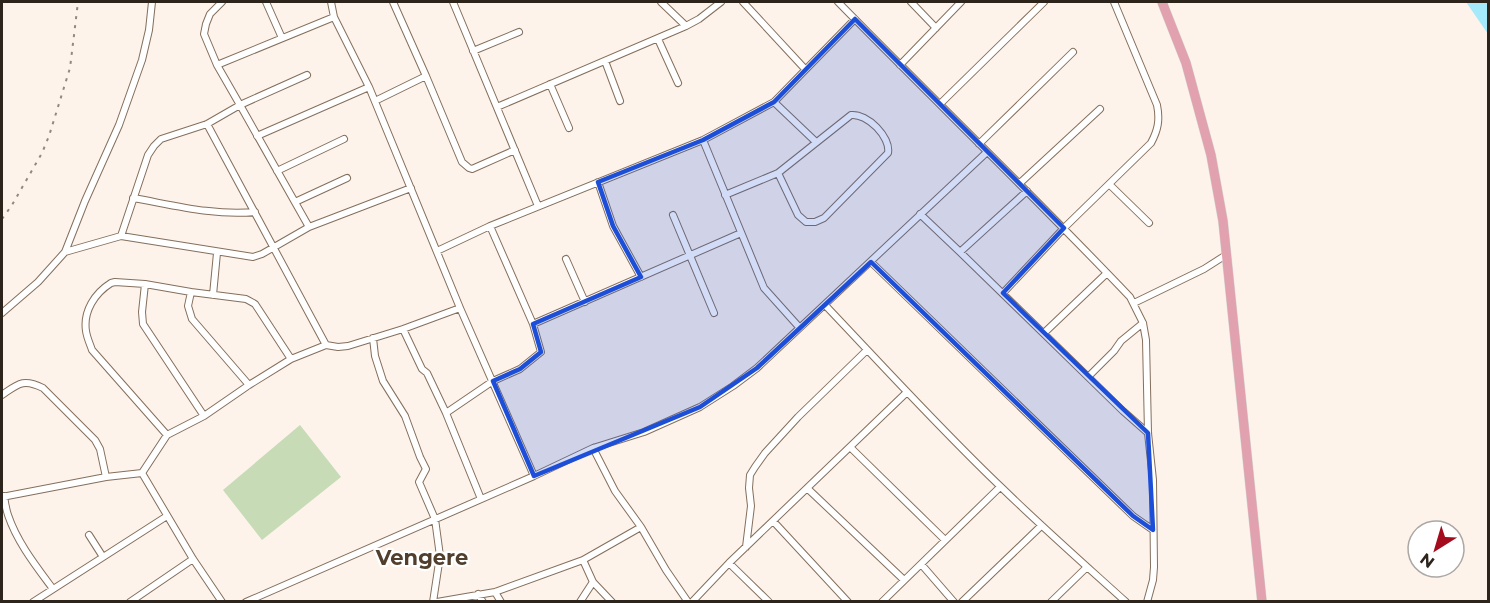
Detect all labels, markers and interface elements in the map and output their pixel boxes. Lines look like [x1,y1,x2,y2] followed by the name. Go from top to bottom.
[1406,519,1466,579] north arrow
[375,545,468,570] district label: Vengere
[1416,549,1438,572] text: N

